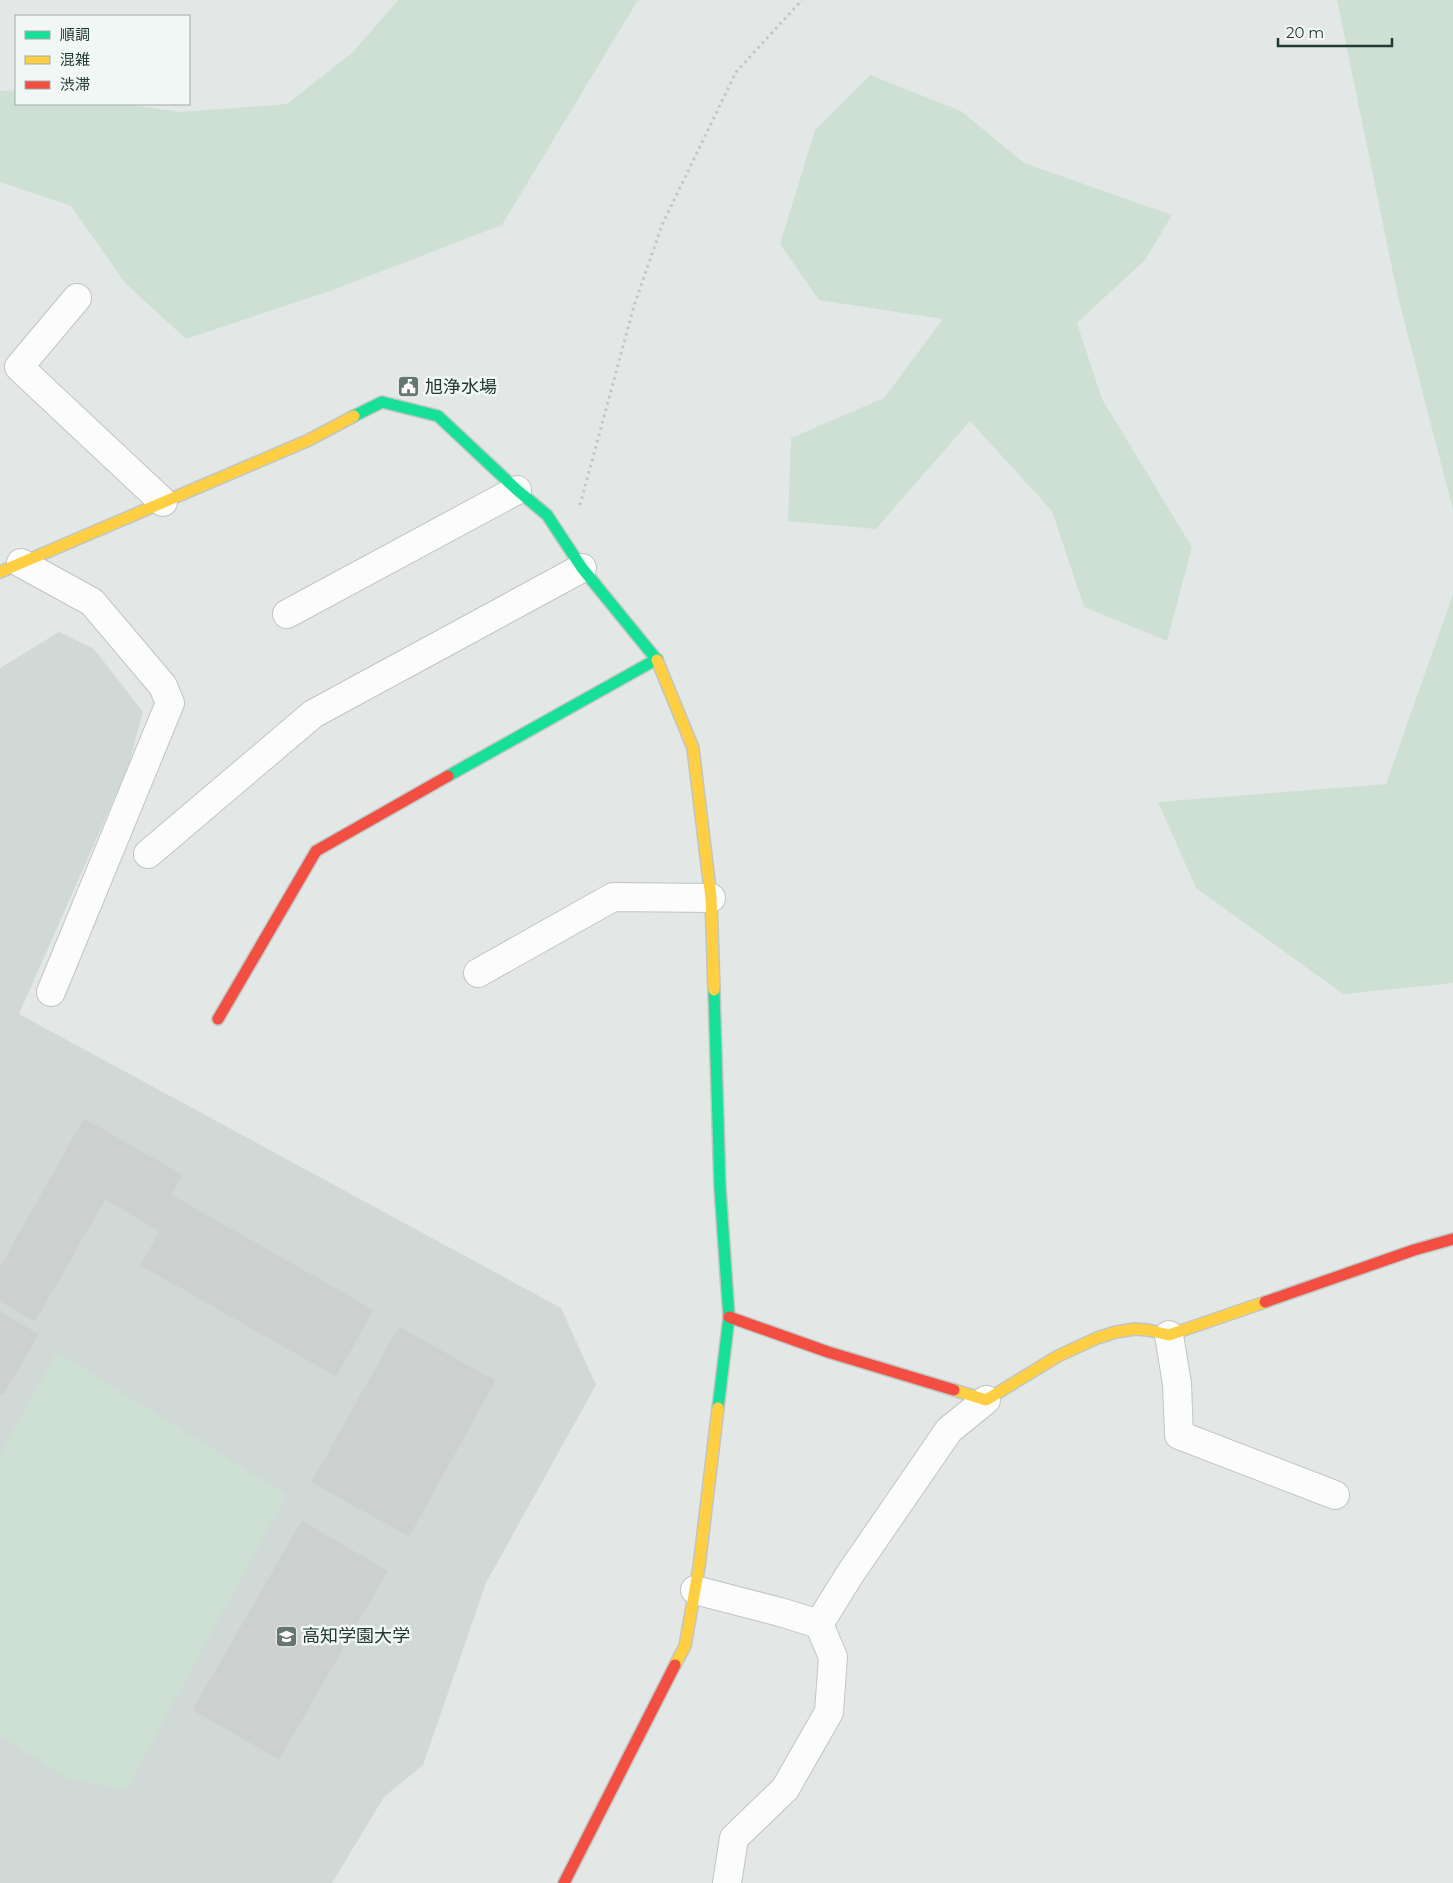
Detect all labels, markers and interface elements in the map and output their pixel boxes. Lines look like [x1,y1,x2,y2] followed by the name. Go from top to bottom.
[15,15,190,105] legend
[1278,15,1392,47] scale bar
[1286,23,1324,42] text: 20 m
[60,25,90,44] text: 順調
[60,50,90,69] text: 混雑
[60,75,90,94] text: 渋滞
[397,375,421,399] public building icon: 旭浄水場
[425,376,497,398] place label: 旭浄水場
[274,1624,298,1648] school or university icon: 高知学園大学
[302,1625,410,1647] place label: 高知学園大学

